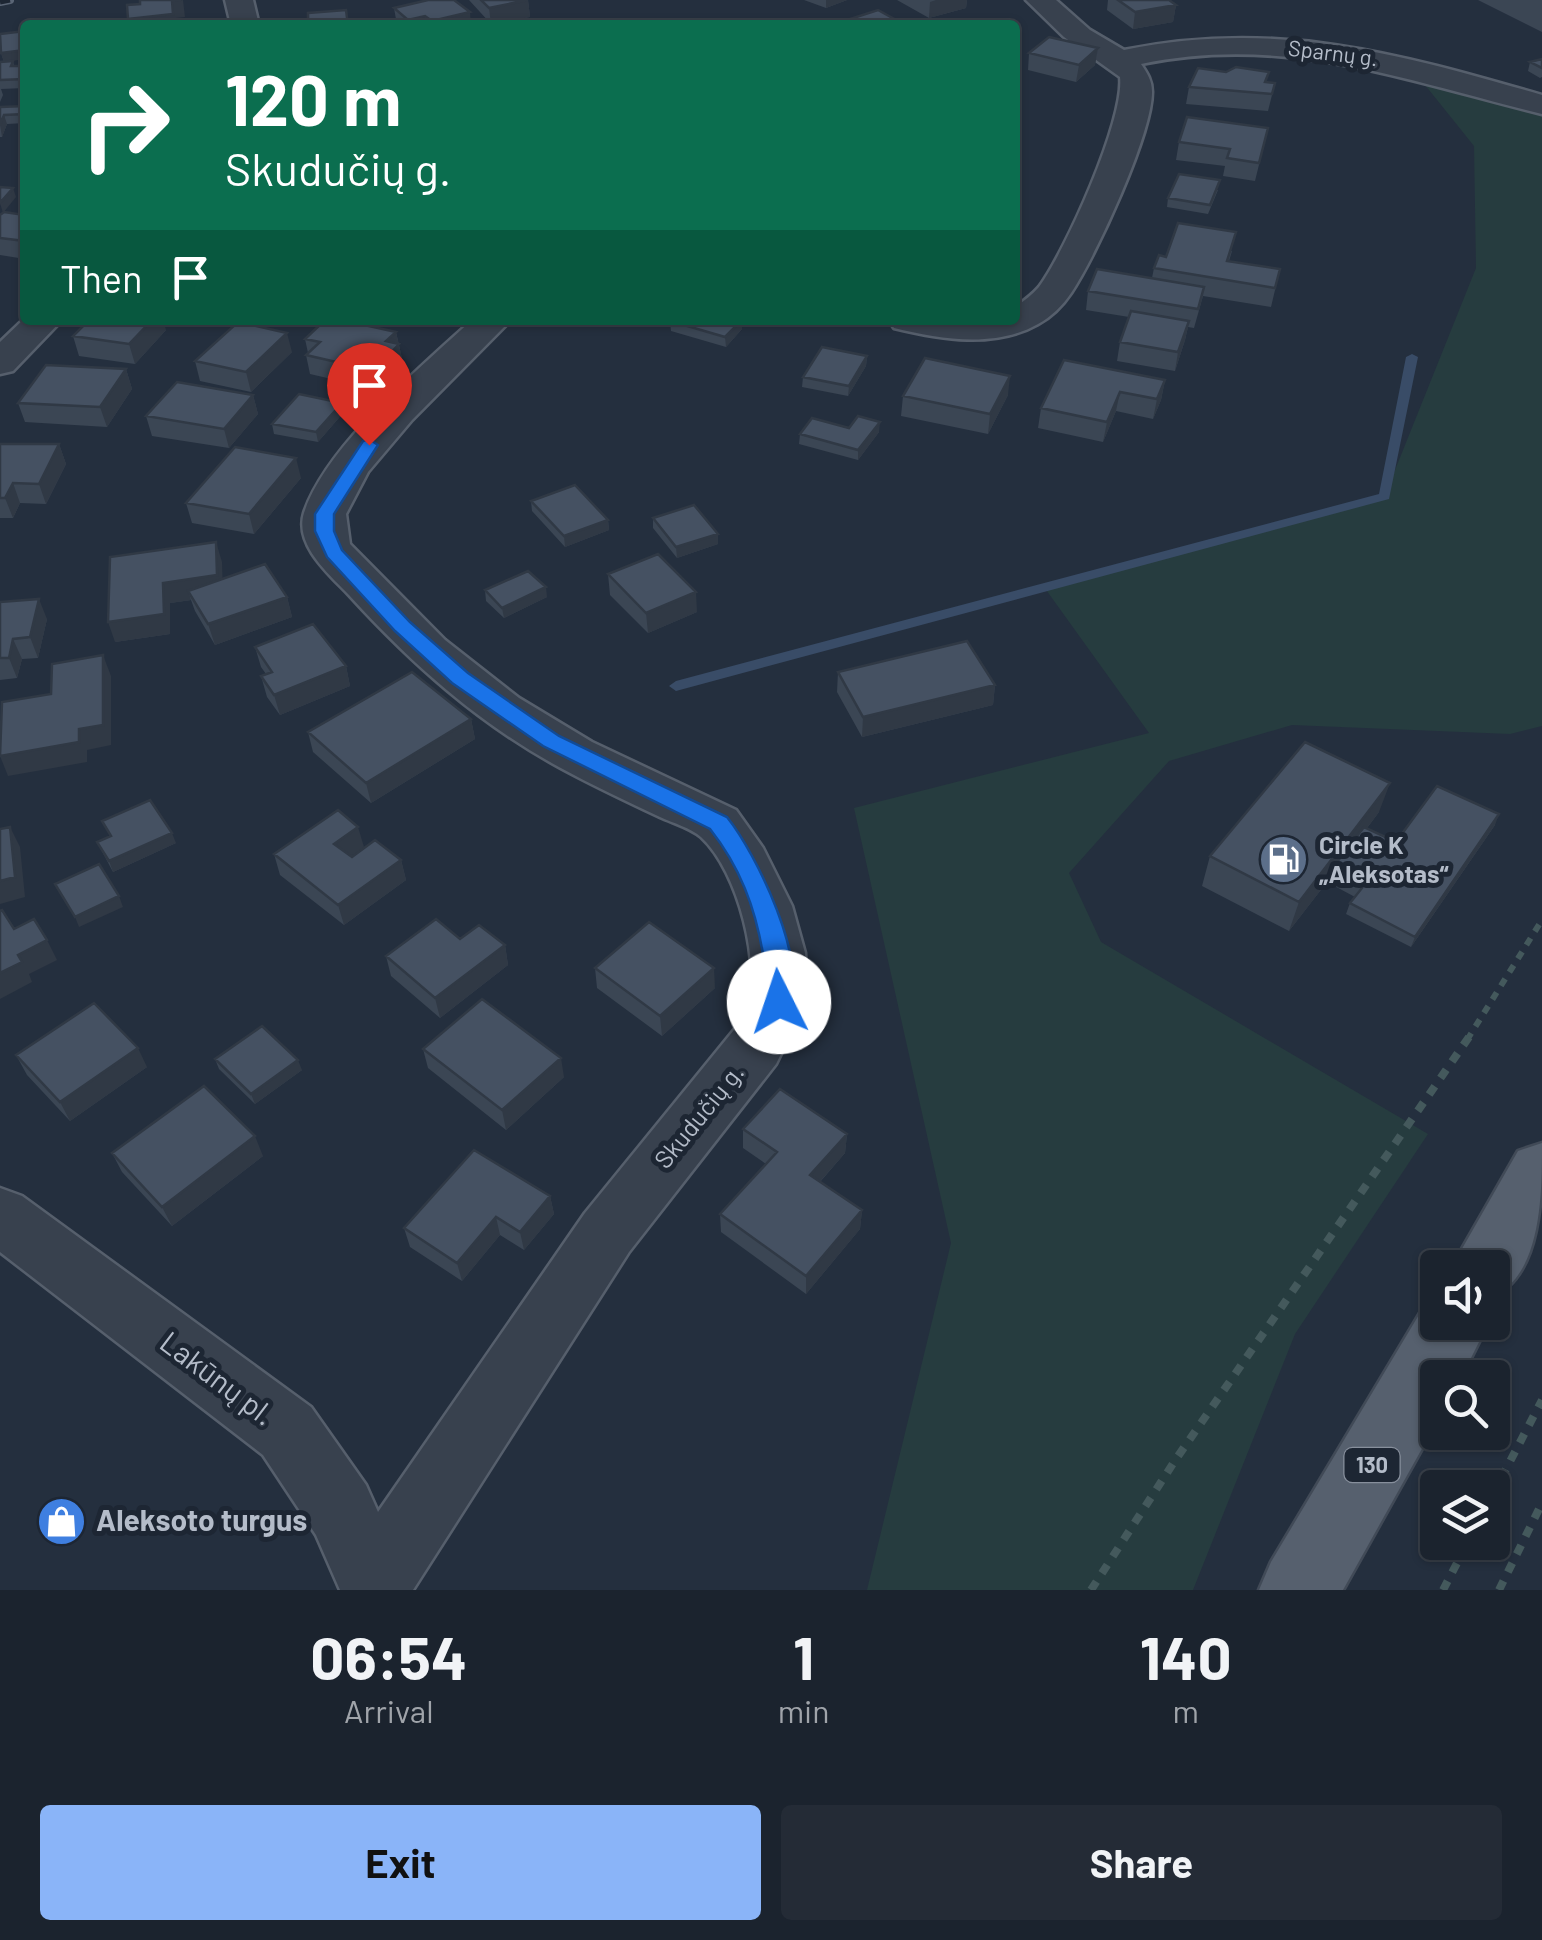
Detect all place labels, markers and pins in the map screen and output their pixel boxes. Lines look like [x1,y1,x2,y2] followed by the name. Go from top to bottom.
[327,343,412,446] pin
[1319,829,1450,888] place label: Circle K „Aleksotas“
[1258,833,1310,885] fuel station icon: Circle K „Aleksotas“
[35,1495,87,1547] shop icon: Aleksoto turgus
[96,1501,307,1537] place label: Aleksoto turgus

